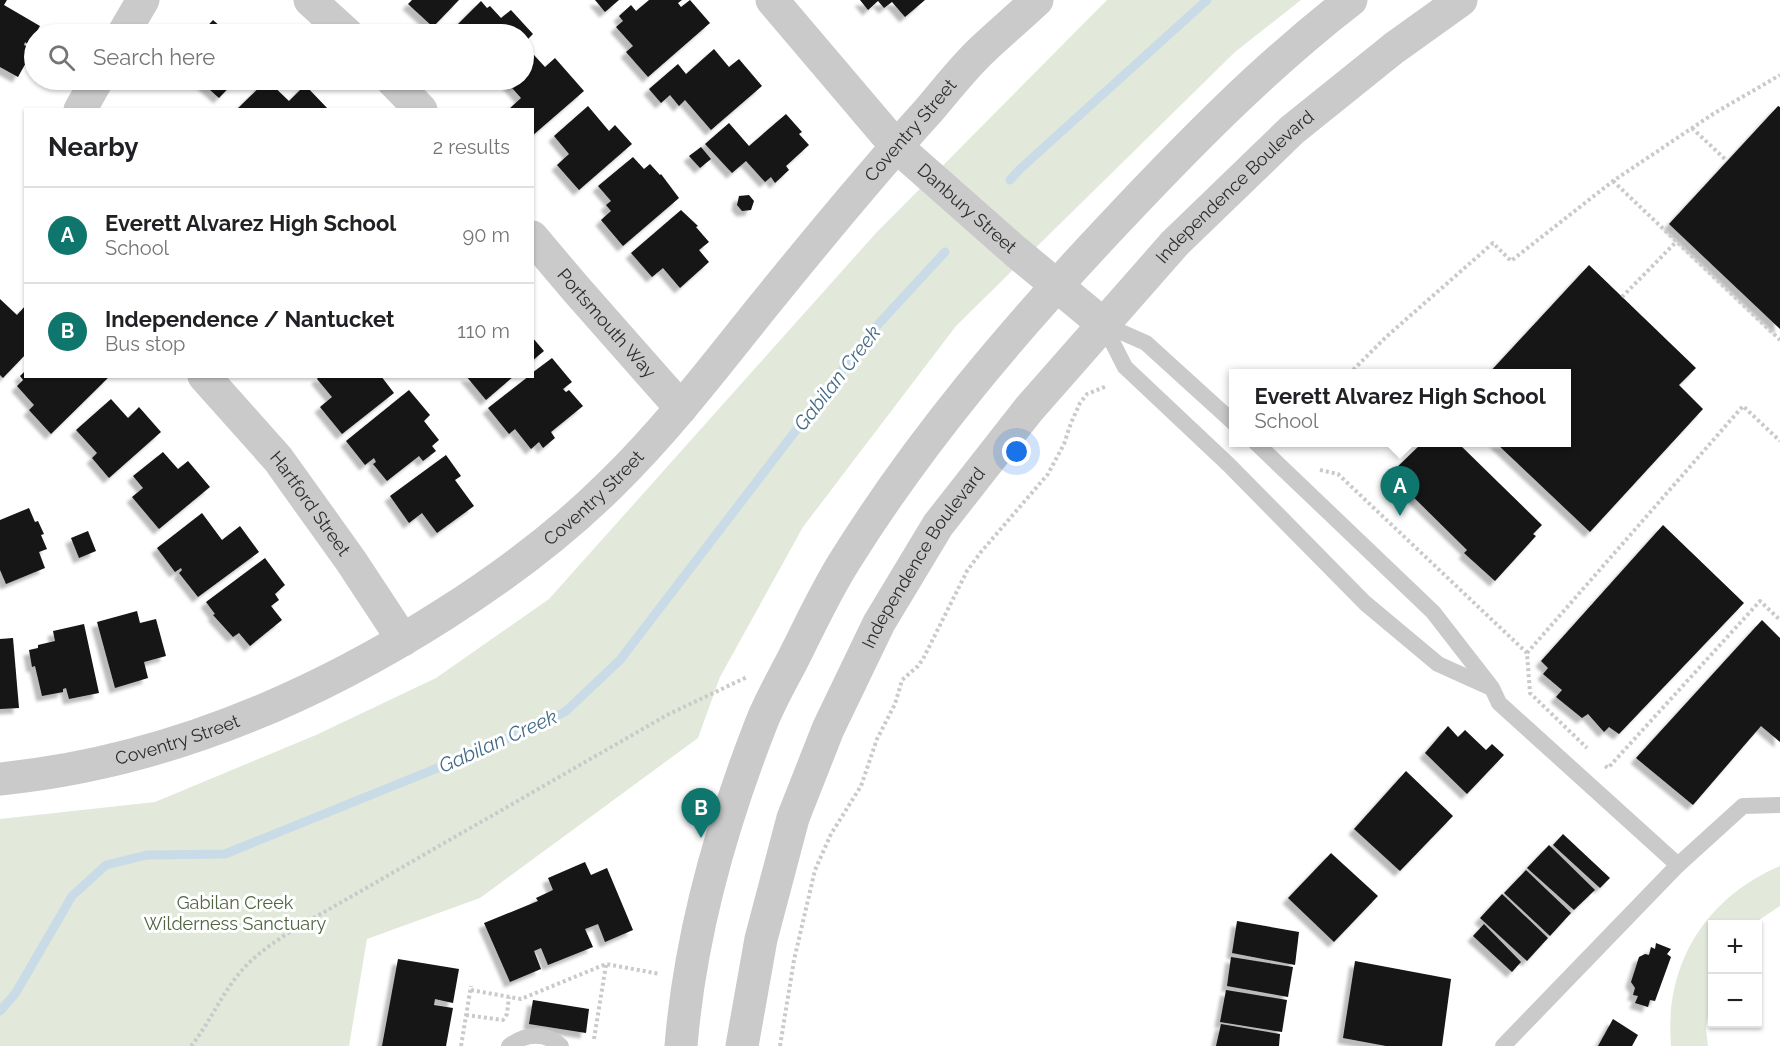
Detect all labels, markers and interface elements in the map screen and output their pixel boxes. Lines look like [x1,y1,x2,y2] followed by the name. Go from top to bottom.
[24,24,534,90] search box
[45,41,78,74] icon: search
[93,44,215,70] text: Search here
[860,74,961,185] street label: Coventry Street
[1151,106,1318,267] street label: Independence Boulevard
[48,132,138,162] text: Nearby
[433,135,510,159] text: 2 results
[913,159,1021,257] street label: Danbury Street
[105,210,396,236] text: Everett Alvarez High School
[61,223,74,247] text: A
[463,223,510,247] text: 90 m
[105,236,169,260] text: School
[553,264,661,382] street label: Portsmouth Way
[105,306,395,332] text: Independence / Nantucket
[61,319,74,343] text: B
[457,319,510,343] text: 110 m
[788,320,886,435] water label: Gabilan Creek
[105,332,185,356] text: Bus stop
[1229,369,1571,447] popup
[1254,383,1546,409] text: Everett Alvarez High School
[1254,409,1318,433] text: School
[1002,437,1031,466] your location
[266,446,355,560] street label: Hartford Street
[539,446,648,550] street label: Coventry Street
[857,463,989,651] street label: Independence Boulevard
[1380,466,1420,516] pin: A
[435,704,561,778] water label: Gabilan Creek
[113,710,242,769] street label: Coventry Street
[682,788,720,838] pin: B
[144,892,326,934] park label: Gabilan Creek Wilderness Sanctuary
[1708,920,1762,1028] map controls
[1708,920,1762,974] button: +
[1708,974,1762,1028] button: −

